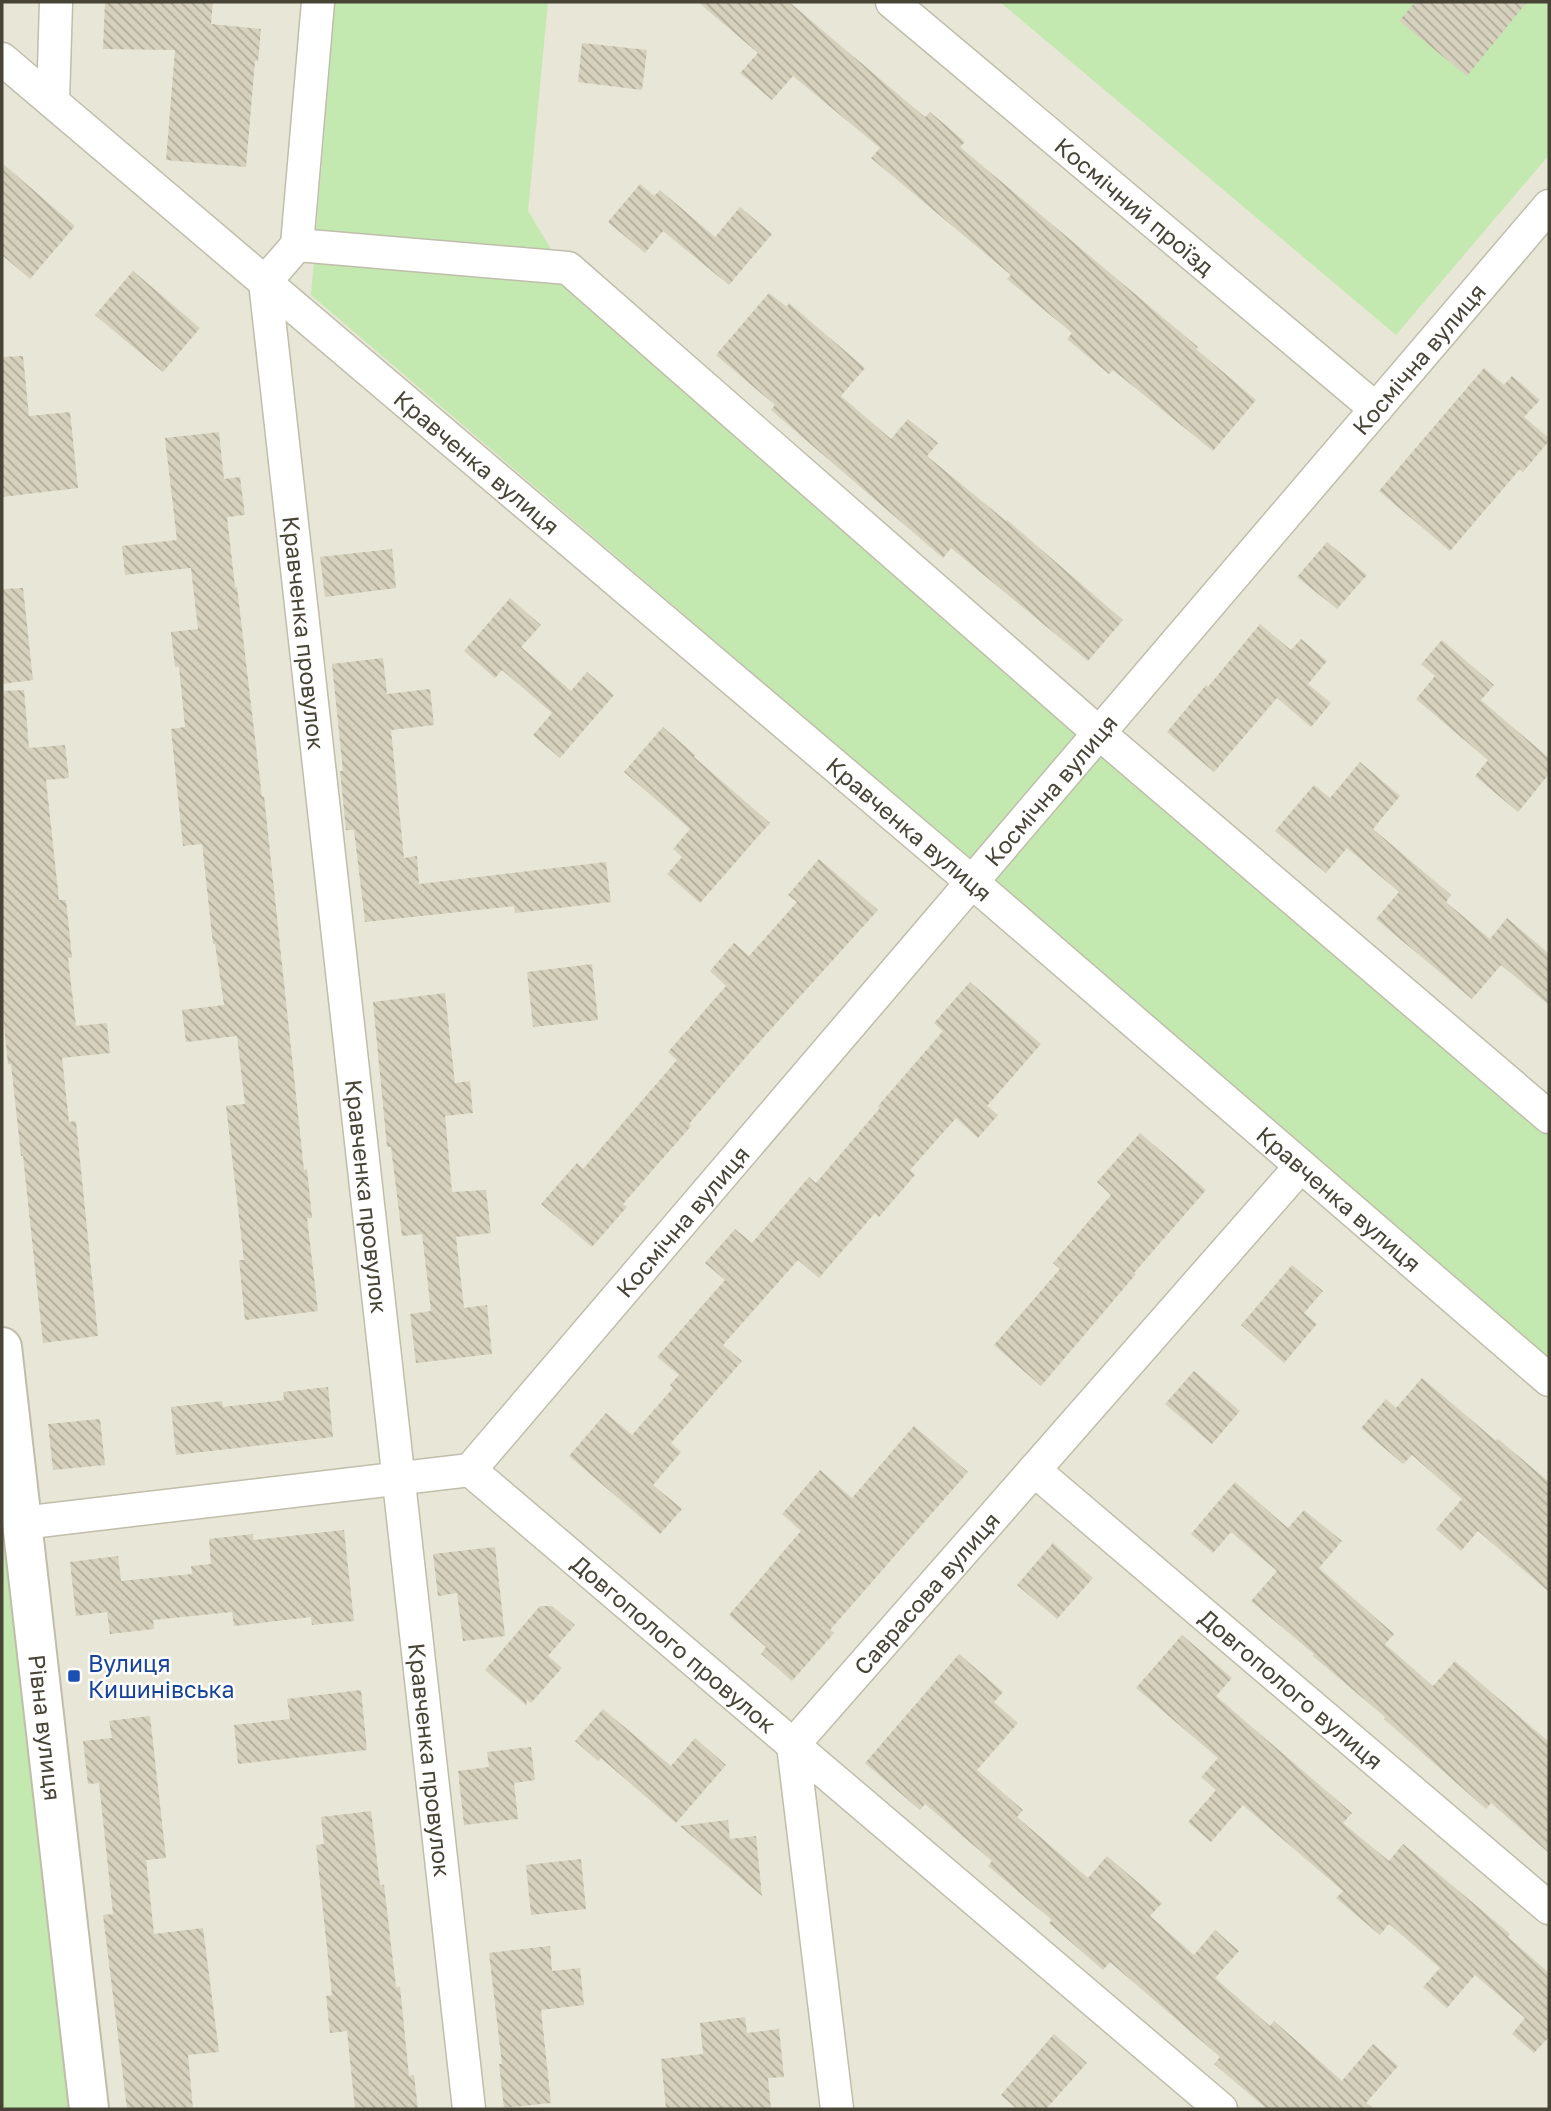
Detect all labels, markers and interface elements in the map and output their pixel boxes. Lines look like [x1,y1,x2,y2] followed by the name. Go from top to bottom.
[1049,131,1220,281] street label: Космічний проїзд
[1346,277,1491,440] street label: Космічна вулиця
[389,384,566,540] street label: Кравченка вулиця
[277,514,331,752] street label: Кравченка провулок
[978,709,1123,872] street label: Космічна вулиця
[821,751,998,907] street label: Кравченка вулиця
[340,1078,394,1315] street label: Кравченка провулок
[1251,1120,1427,1277] street label: Кравченка вулиця
[610,1140,755,1303] street label: Космічна вулиця
[848,1506,1005,1680] street label: Саврасова вулиця
[566,1549,782,1738] street label: Довгополого провулок
[1194,1603,1389,1775] street label: Довгополого вулиця
[403,1641,457,1879] street label: Кравченка провулок
[88,1649,235,1703] place label: Вулиця Кишинівська
[23,1653,68,1802] street label: Рівна вулиця
[66,1668,82,1684] marker: Вулиця Кишинівська

